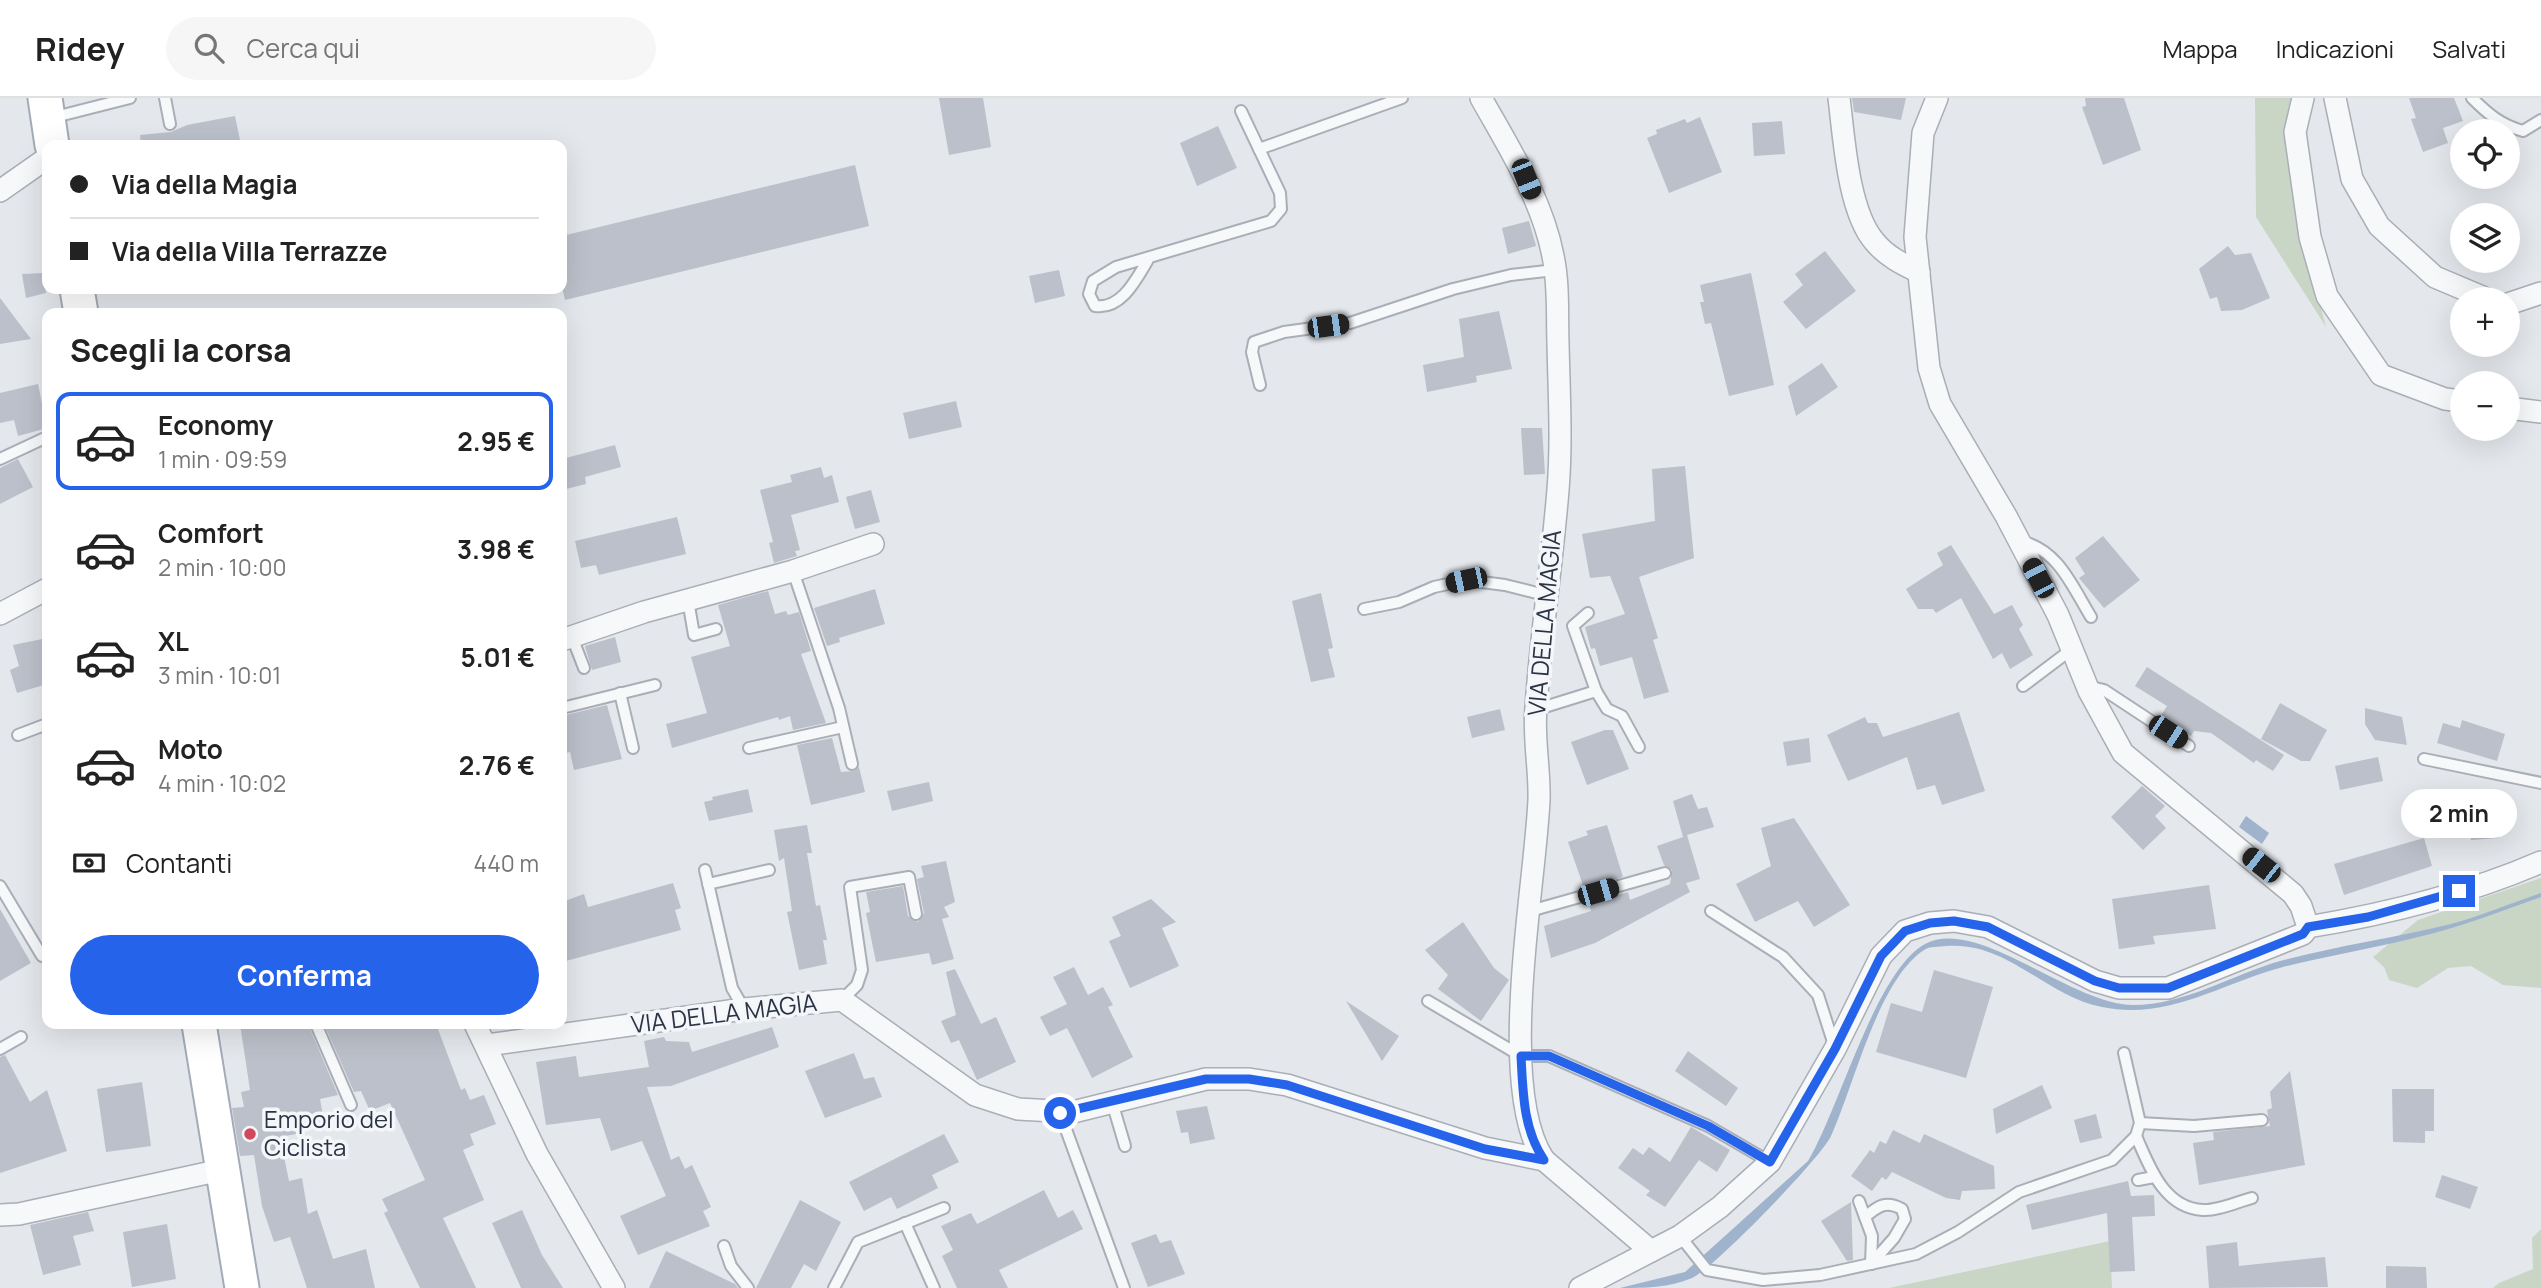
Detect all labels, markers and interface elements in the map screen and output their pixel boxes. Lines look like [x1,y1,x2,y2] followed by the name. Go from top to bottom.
[166,17,656,80] search box
[35,26,124,71] text: Ridey
[190,29,228,67] icon: search
[246,30,360,66] text: Cerca qui
[2162,32,2238,65] text: Mappa
[2276,32,2394,65] text: Indicazioni
[2432,32,2506,65] text: Salvati
[2450,119,2520,441] map controls
[2450,119,2520,189] button: locate
[1509,156,1544,202] car
[112,166,298,202] text: Via della Magia
[2450,203,2520,273] button: layers
[112,233,387,269] text: Via della Villa Terrazze
[2450,287,2520,357] button: +
[1306,313,1351,339] car
[70,328,292,372] text: Scegli la corsa
[2450,371,2520,441] button: −
[158,407,273,443] text: Economy
[74,410,137,473] icon: car
[457,423,535,459] text: 2.95 €
[158,443,287,475] text: 1 min · 09:59
[158,515,264,551] text: Comfort
[74,518,137,581] icon: car
[1519,528,1568,717] street label: VIA DELLA MAGIA
[457,531,535,567] text: 3.98 €
[158,551,287,583] text: 2 min · 10:00
[2019,555,2058,601] car
[1444,565,1489,595] car
[158,623,189,659] text: XL
[74,626,137,689] icon: car
[460,639,535,675] text: 5.01 €
[158,659,281,691] text: 3 min · 10:01
[2145,712,2192,752] car
[158,731,223,767] text: Moto
[74,734,137,797] icon: car
[459,747,535,783] text: 2.76 €
[158,767,286,799] text: 4 min · 10:02
[2401,790,2517,838] callout: 2 min
[2429,797,2489,829] text: 2 min
[70,844,108,882] icon: cash
[2238,844,2285,886] car
[126,845,232,881] text: Contanti
[474,847,539,879] text: 440 m
[2443,875,2475,907] route end
[1575,876,1622,908] car
[70,935,539,1015] button: Conferma
[629,985,819,1040] street label: VIA DELLA MAGIA
[1044,1097,1076,1129] route start
[264,1102,394,1163] place label: Emporio del Ciclista
[242,1126,258,1142] marker: Emporio del Ciclista

